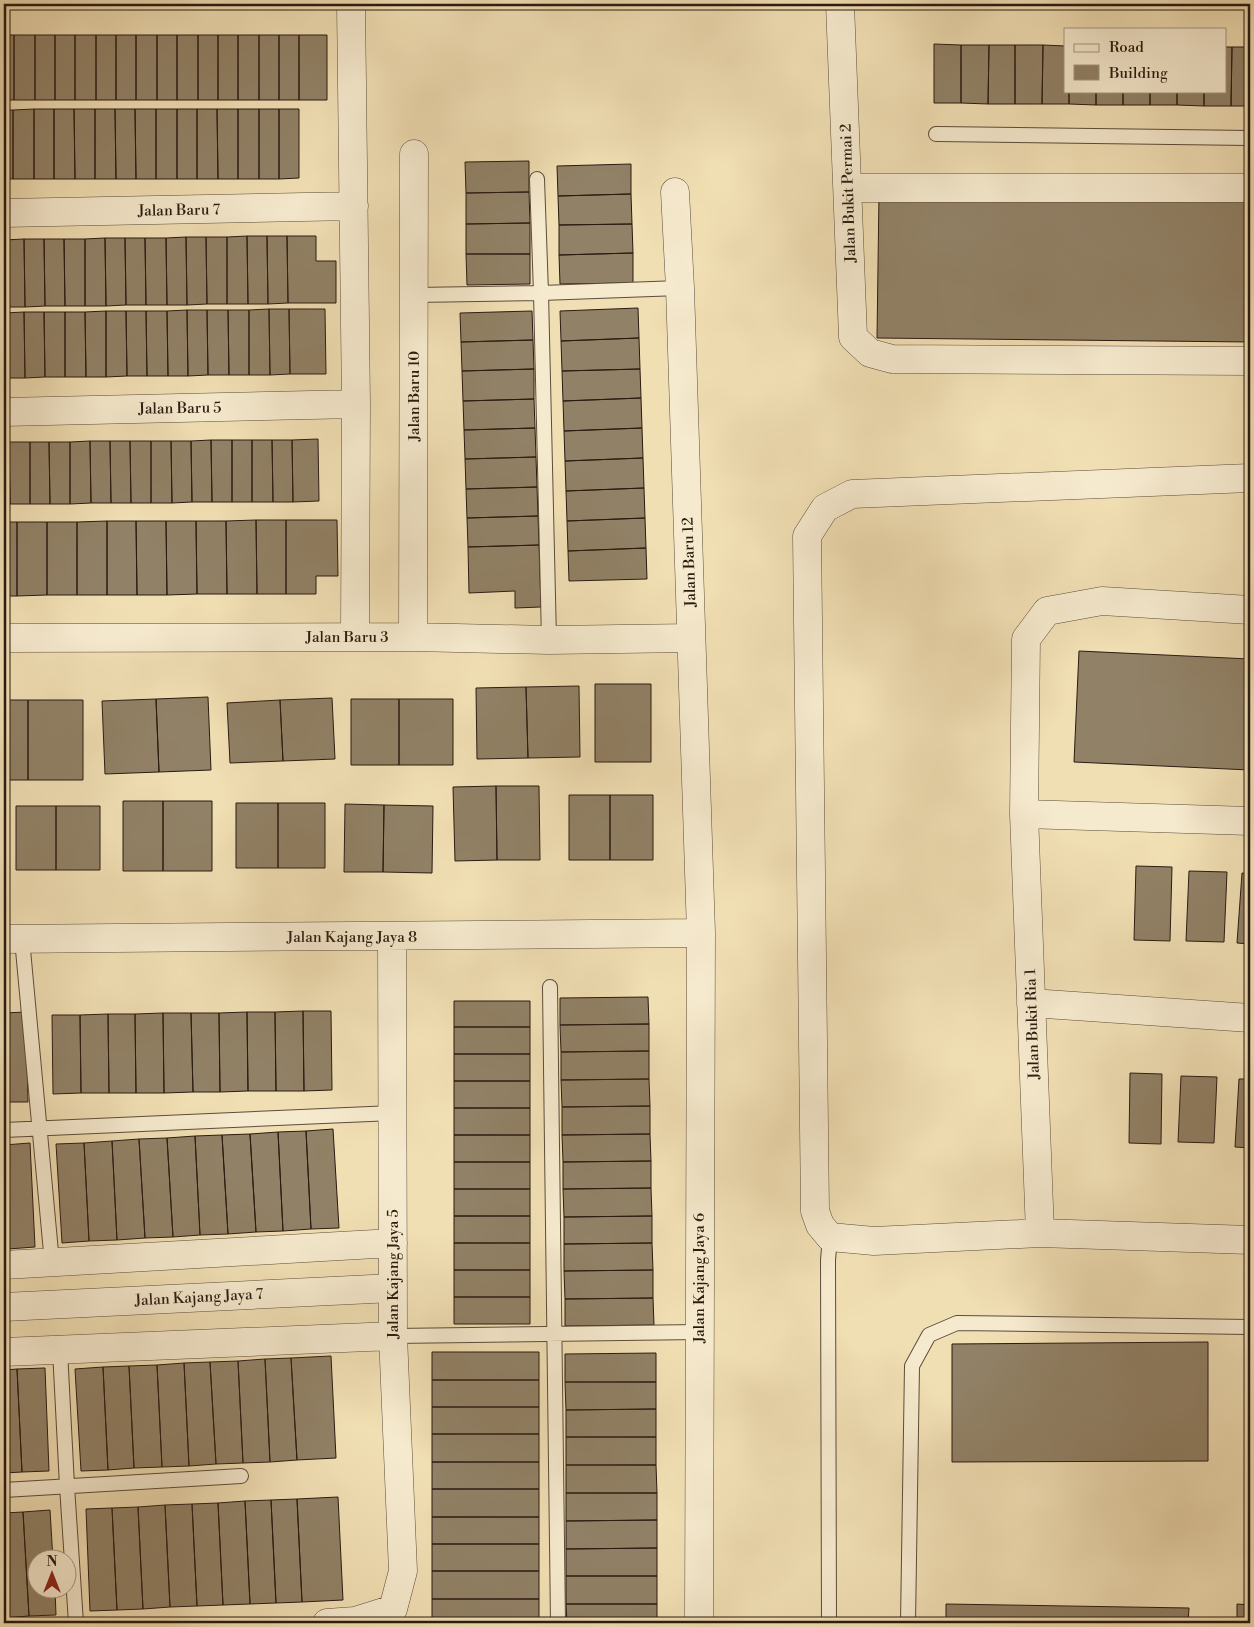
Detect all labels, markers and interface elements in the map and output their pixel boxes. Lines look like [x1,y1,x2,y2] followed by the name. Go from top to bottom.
[1064,28,1226,92] legend
[1109,38,1144,57] text: Road
[1108,64,1168,83] text: Building
[837,123,860,264] street label: Jalan Bukit Permai 2
[137,200,221,221] street label: Jalan Baru 7
[405,351,424,442] street label: Jalan Baru 10
[137,398,222,419] street label: Jalan Baru 5
[678,517,701,608] street label: Jalan Baru 12
[305,628,388,647] street label: Jalan Baru 3
[286,928,417,947] street label: Jalan Kajang Jaya 8
[1021,968,1044,1081] street label: Jalan Bukit Ria 1
[384,1209,403,1340] street label: Jalan Kajang Jaya 5
[690,1213,709,1344] street label: Jalan Kajang Jaya 6
[133,1285,264,1310] street label: Jalan Kajang Jaya 7
[28,1550,78,1600] north arrow
[46,1553,58,1571] text: N

